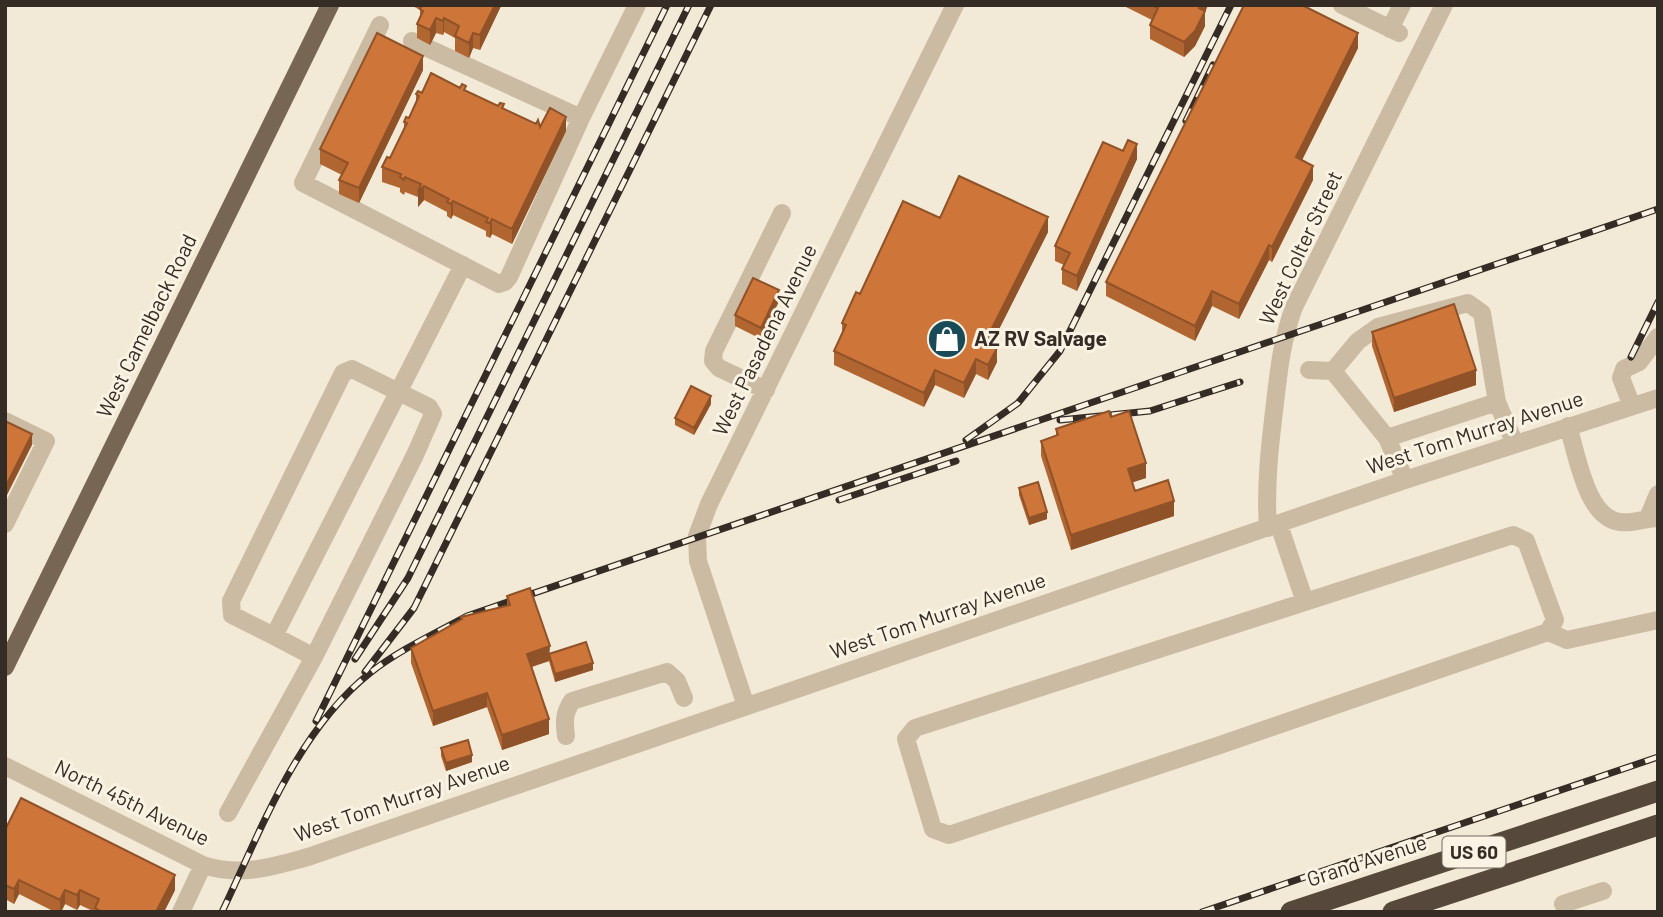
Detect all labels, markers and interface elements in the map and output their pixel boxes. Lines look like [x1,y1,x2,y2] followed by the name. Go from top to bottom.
[1253,166,1346,328] street label: West Colter Street
[90,229,201,421] street label: West Camelback Road
[706,240,821,439] street label: West Pasadena Avenue
[926,318,968,360] shop icon: AZ RV Salvage
[974,325,1107,350] place label: AZ RV Salvage
[1363,385,1586,478] street label: West Tom Murray Avenue
[826,566,1049,663] street label: West Tom Murray Avenue
[290,749,513,846] street label: West Tom Murray Avenue
[51,753,214,850] street label: North 45th Avenue
[1303,828,1430,891] street label: Grand Avenue
[1442,836,1506,867] road number: US 60

